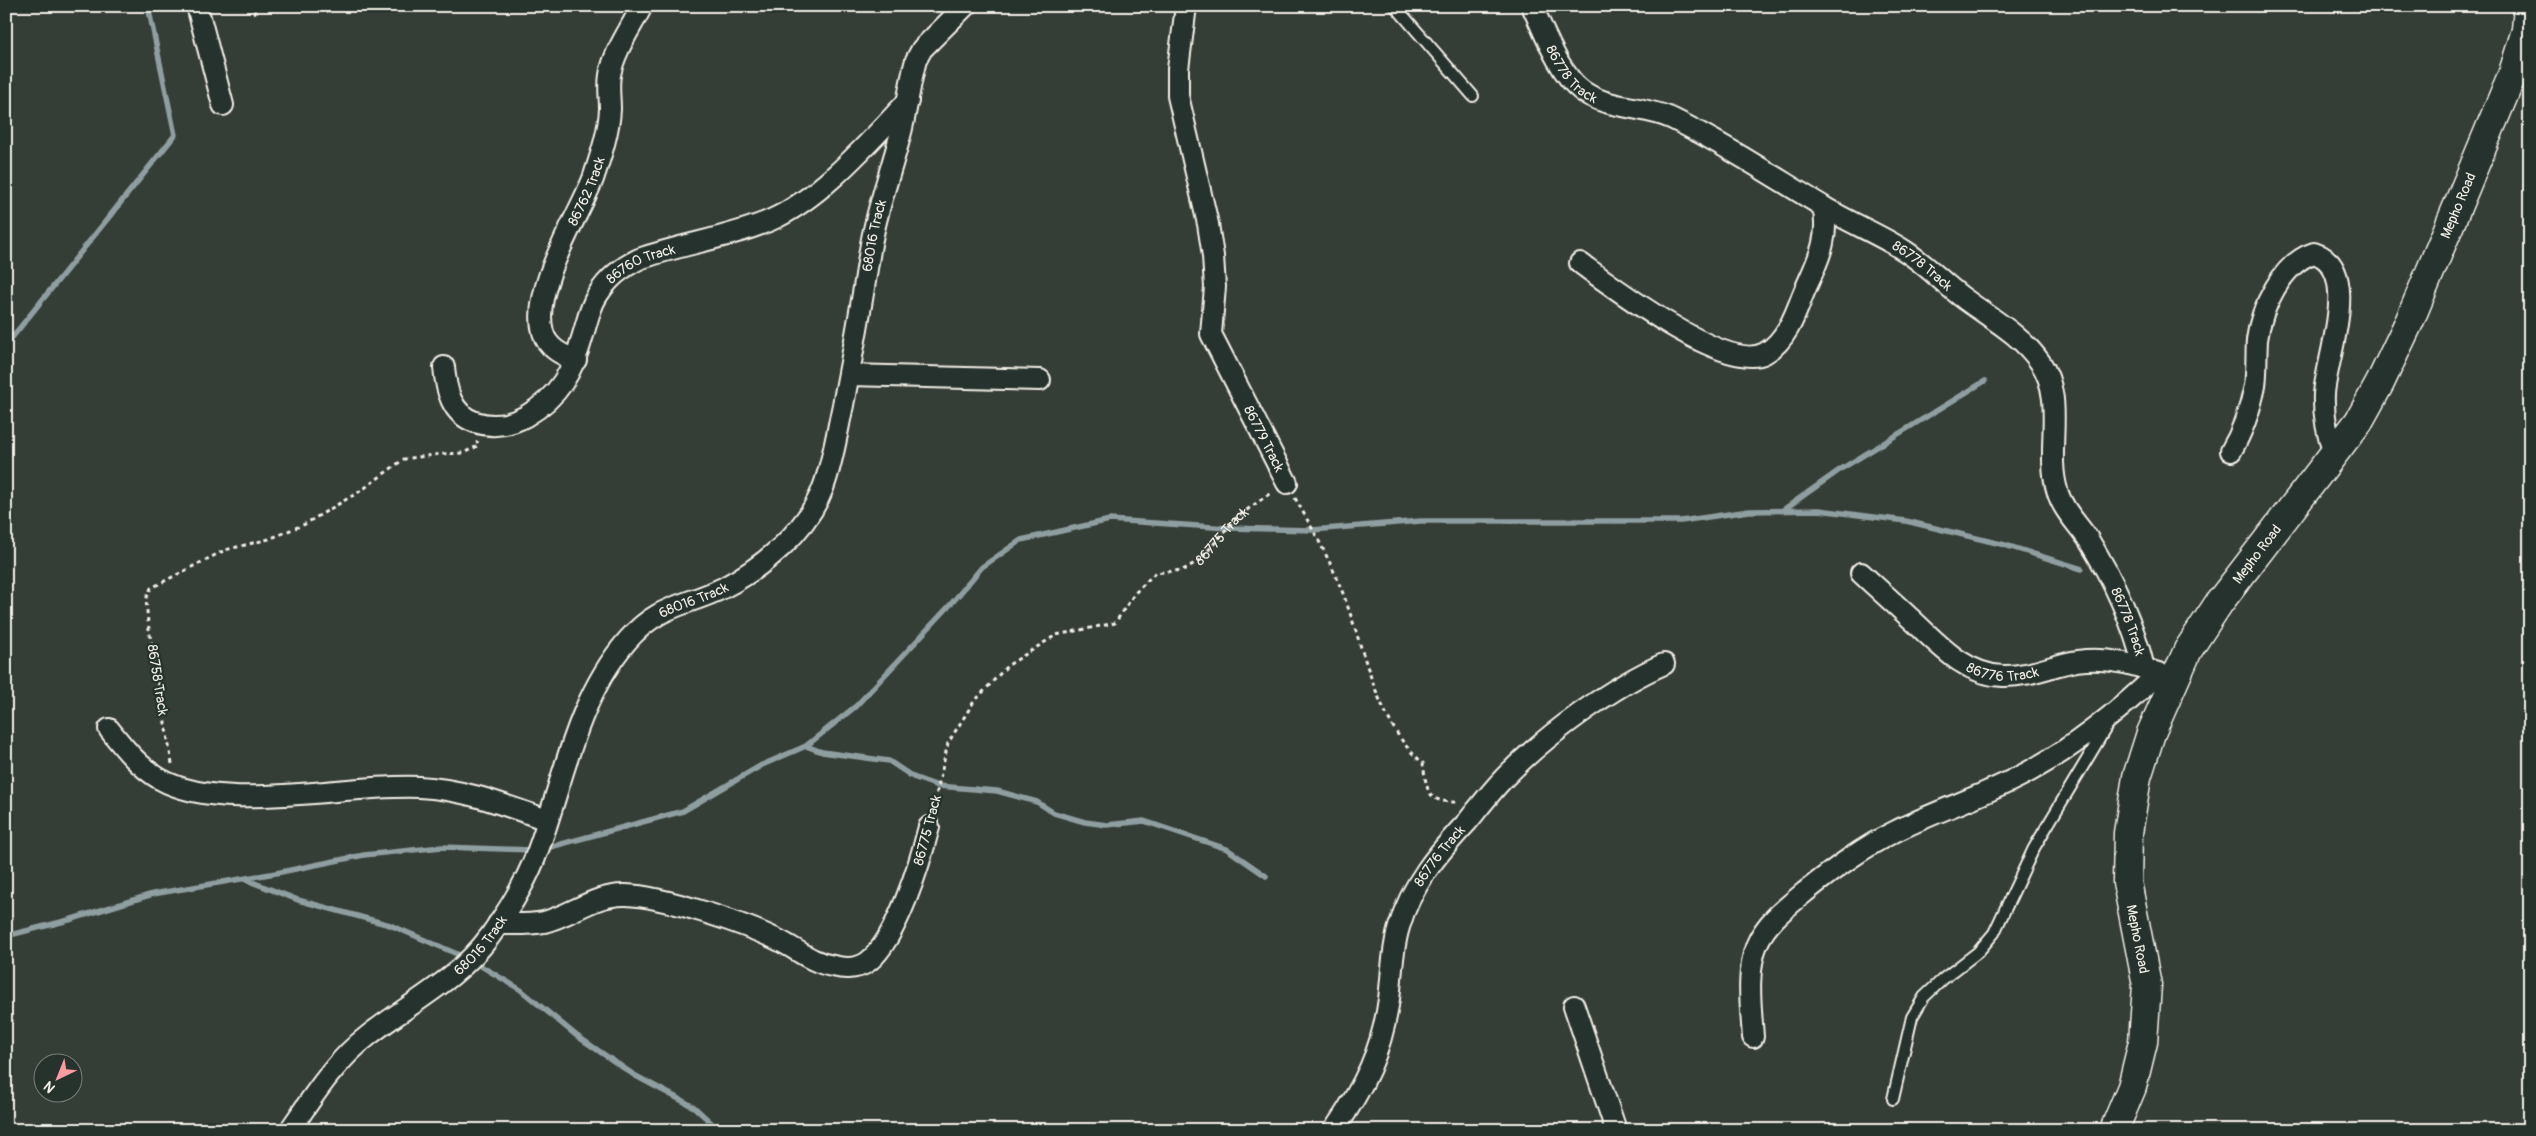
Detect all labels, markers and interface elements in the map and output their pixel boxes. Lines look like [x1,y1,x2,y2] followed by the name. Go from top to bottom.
[1542,43,1600,107] street label: 86778 Track
[564,155,609,228] street label: 86762 Track
[2437,170,2480,241] street label: Mepho Road
[859,197,890,273] street label: 68016 Track
[1889,237,1956,295] street label: 86778 Track
[603,241,677,287] street label: 86760 Track
[1240,403,1288,475] street label: 86779 Track
[1193,503,1252,570] street label: 86775 Track
[2229,521,2285,587] street label: Mepho Road
[656,579,731,622] street label: 68016 Track
[2107,585,2148,658] street label: 86778 Track
[143,643,172,717] street label: 86758 Track
[1963,659,2041,685] street label: 86776 Track
[910,793,945,867] street label: 86775 Track
[1411,822,1469,890] street label: 86776 Track
[2123,903,2153,975] street label: Mepho Road
[451,912,511,979] street label: 68016 Track
[32,1054,82,1104] north arrow
[40,1078,59,1097] text: N

